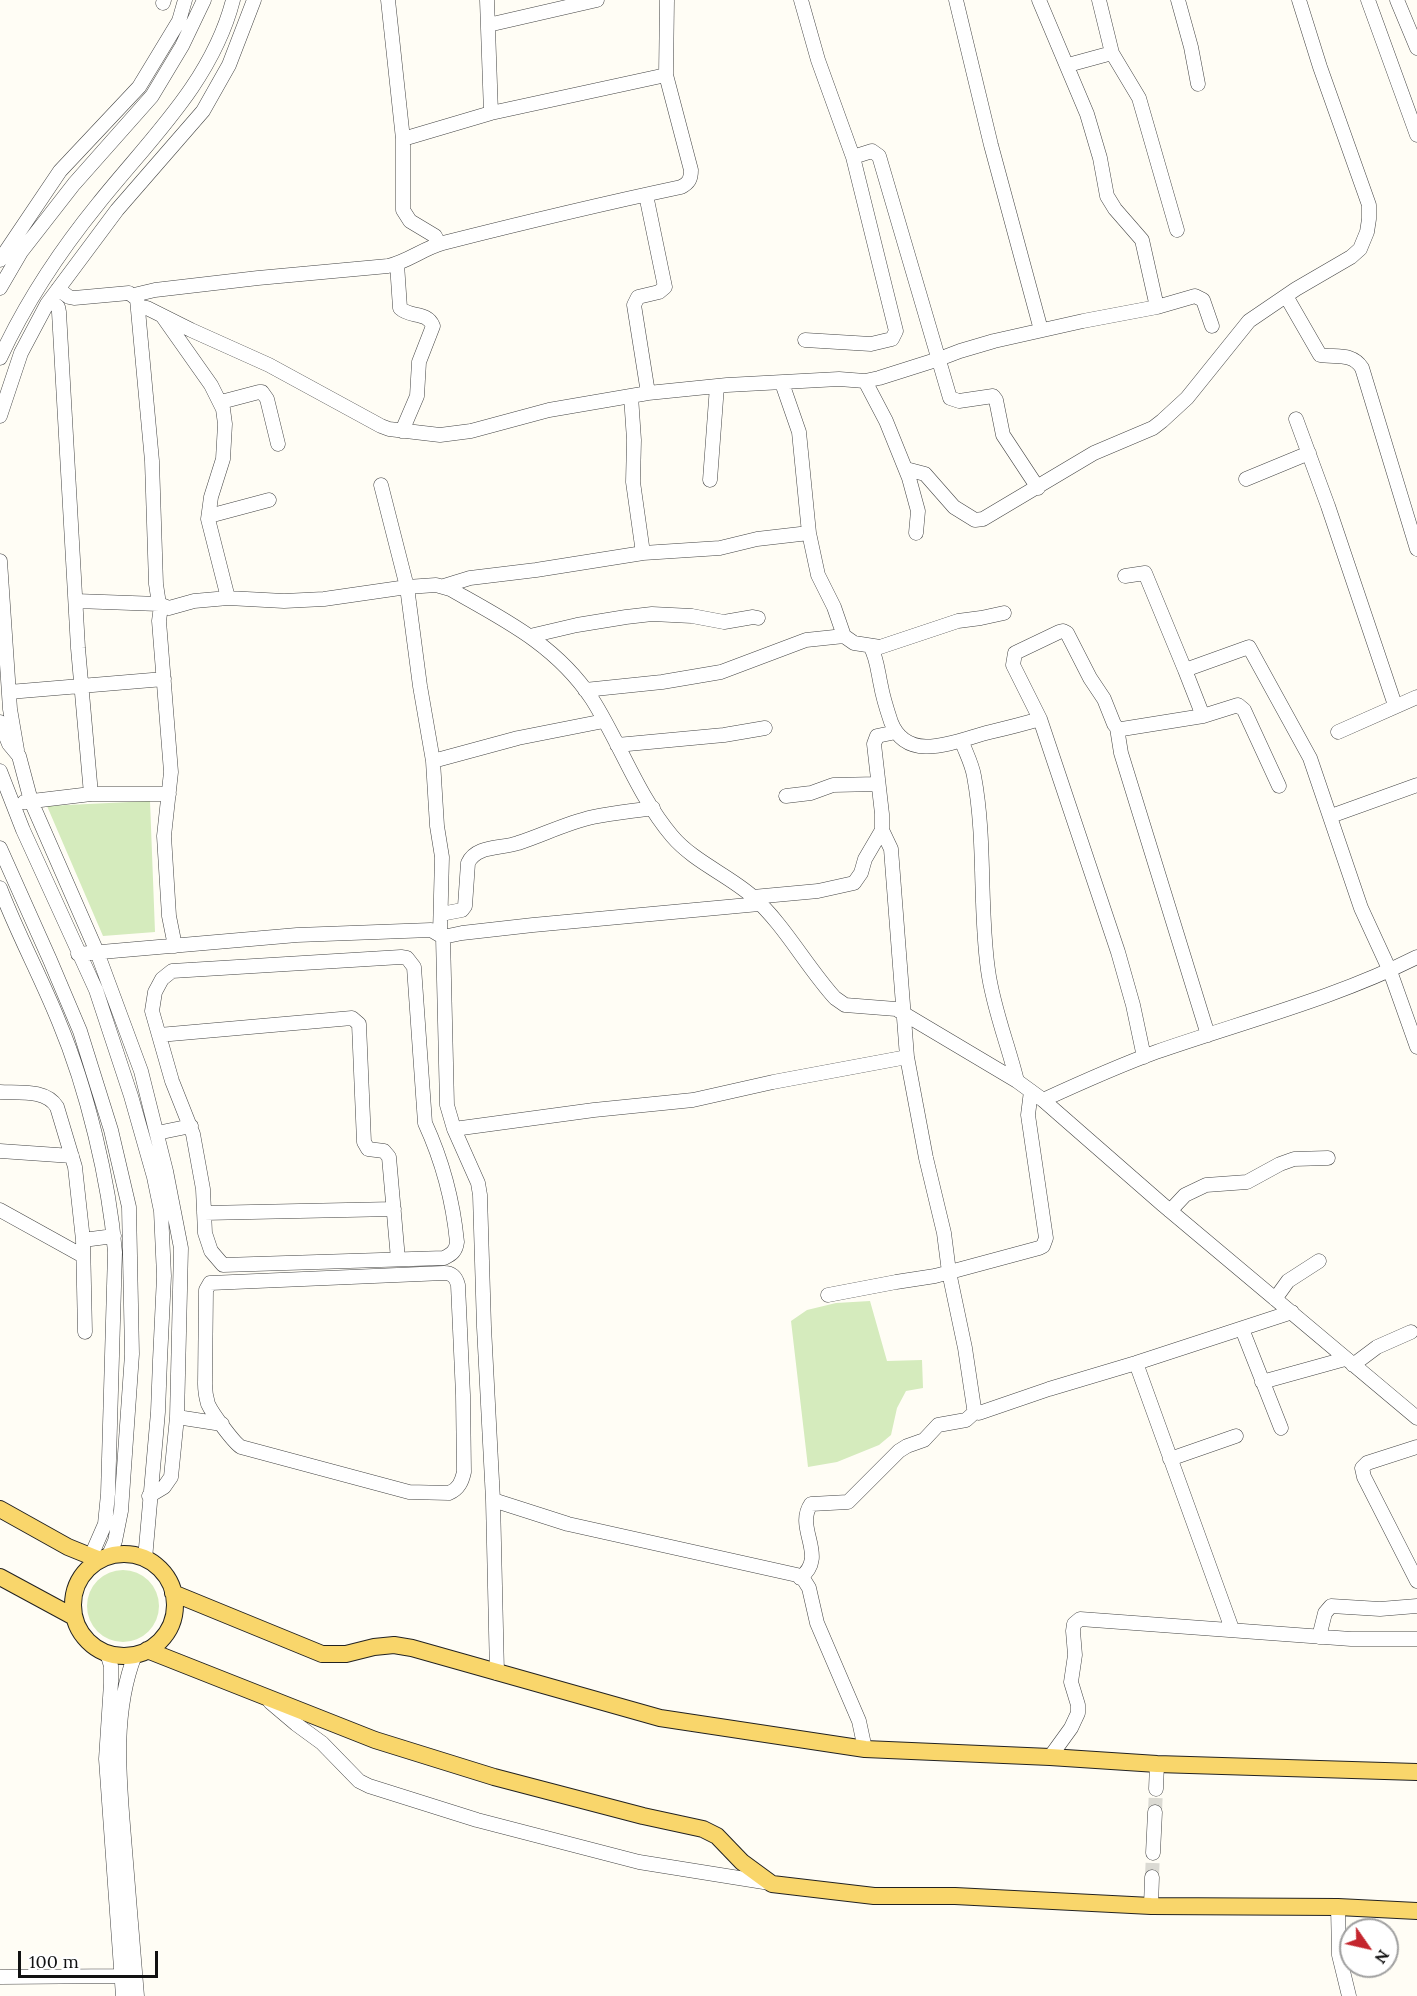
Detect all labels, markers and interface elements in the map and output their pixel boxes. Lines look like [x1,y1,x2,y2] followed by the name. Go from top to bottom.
[1339,1918,1399,1978] north arrow
[21,1939,160,1977] scale bar
[1371,1946,1394,1968] text: N
[29,1950,79,1973] text: 100 m

